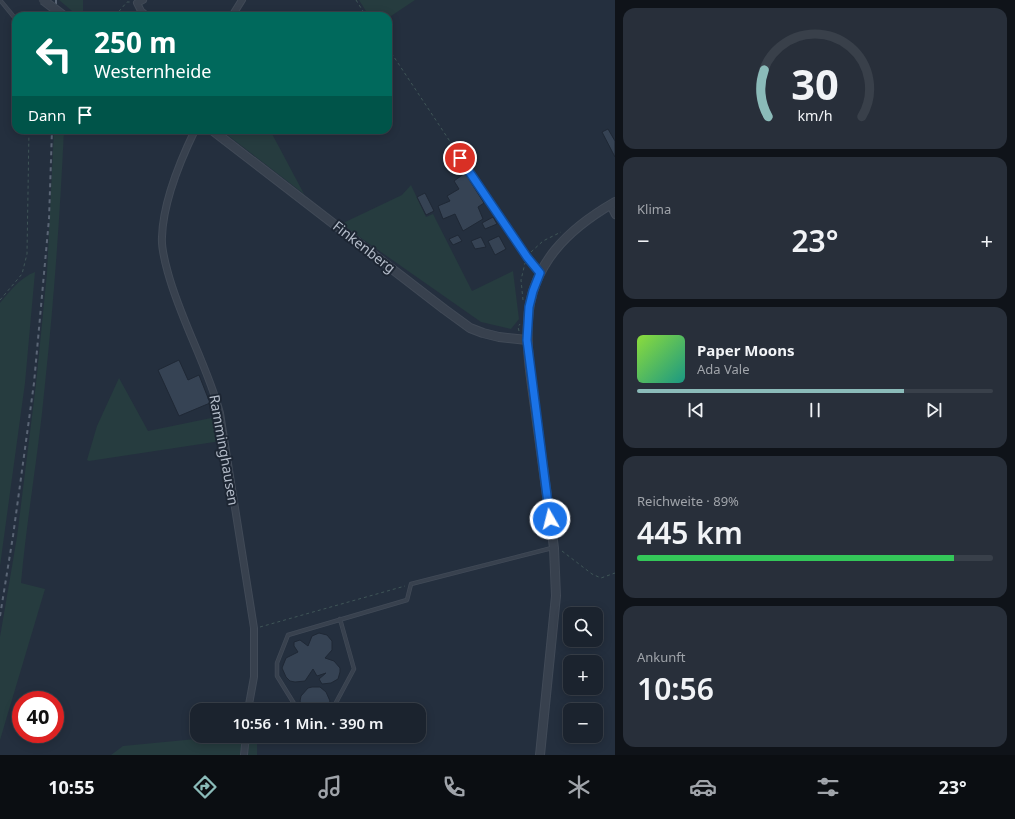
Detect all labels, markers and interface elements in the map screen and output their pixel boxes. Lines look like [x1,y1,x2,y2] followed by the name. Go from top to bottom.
[94,23,177,61] text: 250 m
[28,28,80,80] icon: left
[791,56,839,112] text: 30
[94,59,212,83] text: Westernheide
[74,104,96,126] icon: arrive
[28,105,66,125] text: Dann
[797,105,833,124] text: km/h
[443,141,477,175] pin
[449,147,471,169] icon: arrive
[637,200,671,218] text: Klima
[329,216,399,277] street label: Finkenberg
[791,220,839,261] text: 23°
[637,225,650,255] text: −
[980,225,993,255] text: +
[697,340,795,360] text: Paper Moons
[697,360,750,378] text: Ada Vale
[205,393,244,507] street label: Ramminghausen
[685,399,707,421] icon: previous
[804,399,826,421] icon: pause
[923,399,945,421] icon: next
[637,492,739,510] text: Reichweite · 89%
[529,498,571,540] position arrow
[637,512,743,553] text: 445 km
[563,607,603,743] map controls
[563,607,603,647] button: search
[637,648,686,666] text: Ankunft
[563,655,603,695] button: +
[637,668,714,709] text: 10:56
[12,691,64,743] speed limit sign: 40
[563,703,603,743] button: −
[233,713,383,733] text: 10:56 · 1 Min. · 390 m
[191,773,219,801] icon: directions
[316,773,344,801] icon: music
[440,773,468,801] icon: phone
[565,773,593,801] icon: climate
[689,773,717,801] icon: car
[814,773,842,801] icon: filters
[48,775,95,799] text: 10:55
[938,775,967,799] text: 23°

